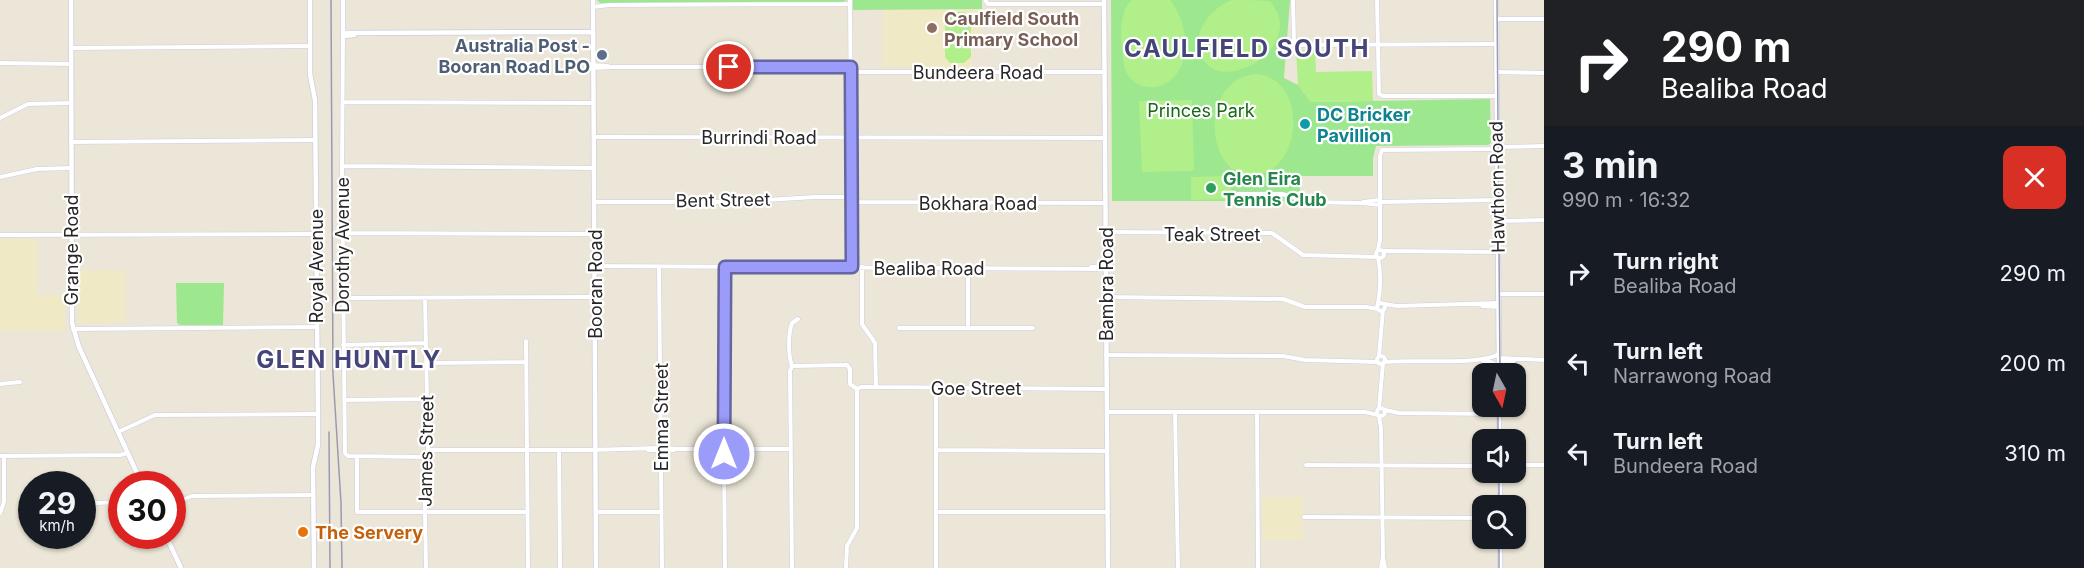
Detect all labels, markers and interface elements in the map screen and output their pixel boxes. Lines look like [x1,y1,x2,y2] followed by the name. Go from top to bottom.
[944,8,1079,50] place label: Caulfield South Primary School
[925,21,939,35] marker: Caulfield South Primary School
[1661,21,1791,72] text: 290 m
[1562,24,1640,102] icon: right
[1124,34,1370,63] district label: CAULFIELD SOUTH
[438,35,590,77] place label: Australia Post - Booran Road LPO
[703,41,754,92] pin
[595,48,609,62] marker: Australia Post - Booran Road LPO
[712,50,745,83] icon: arrive
[913,62,1043,83] street label: Bundeera Road
[1661,72,1828,105] text: Bealiba Road
[1147,100,1255,121] park label: Princes Park
[1317,104,1411,146] place label: DC Bricker Pavillion
[1298,117,1312,131] marker: DC Bricker Pavillion
[1485,121,1509,253] street label: Hawthorn Road
[701,127,817,148] street label: Burrindi Road
[1562,143,1659,187] text: 3 min
[2003,146,2066,209] button: close
[1223,168,1327,210] place label: Glen Eira Tennis Club
[332,177,353,313] street label: Dorothy Avenue
[1204,181,1218,195] marker: Glen Eira Tennis Club
[1562,188,1690,212] text: 990 m · 16:32
[675,189,771,211] street label: Bent Street
[919,193,1037,214] street label: Bokhara Road
[61,195,82,305] street label: Grange Road
[306,209,327,323] street label: Royal Avenue
[1164,224,1260,245] street label: Teak Street
[1096,227,1117,341] street label: Bambra Road
[585,229,606,339] street label: Booran Road
[1613,248,1719,274] text: Turn right
[1562,257,1595,290] icon: right
[873,258,985,279] street label: Bealiba Road
[2000,260,2066,286] text: 290 m
[1613,274,1736,298] text: Bealiba Road
[1613,338,1703,364] text: Turn left
[256,345,442,374] district label: GLEN HUNTLY
[1562,347,1595,380] icon: left
[1999,350,2066,376] text: 200 m
[651,363,672,471] street label: Emma Street
[1472,363,1526,417] north arrow
[1472,363,1526,549] map controls
[1613,364,1772,388] text: Narrawong Road
[931,378,1021,399] street label: Goe Street
[415,395,437,507] street label: James Street
[692,422,756,486] position arrow
[1613,428,1703,454] text: Turn left
[1472,429,1526,483] button: sound
[1562,437,1595,470] icon: left
[2004,440,2066,466] text: 310 m
[1613,454,1758,478] text: Bundeera Road
[108,471,186,549] speed limit sign: 30
[38,485,76,521] text: 29
[1472,495,1526,549] button: search
[39,516,75,535] text: km/h
[315,522,423,543] place label: The Servery
[296,525,310,539] marker: The Servery

